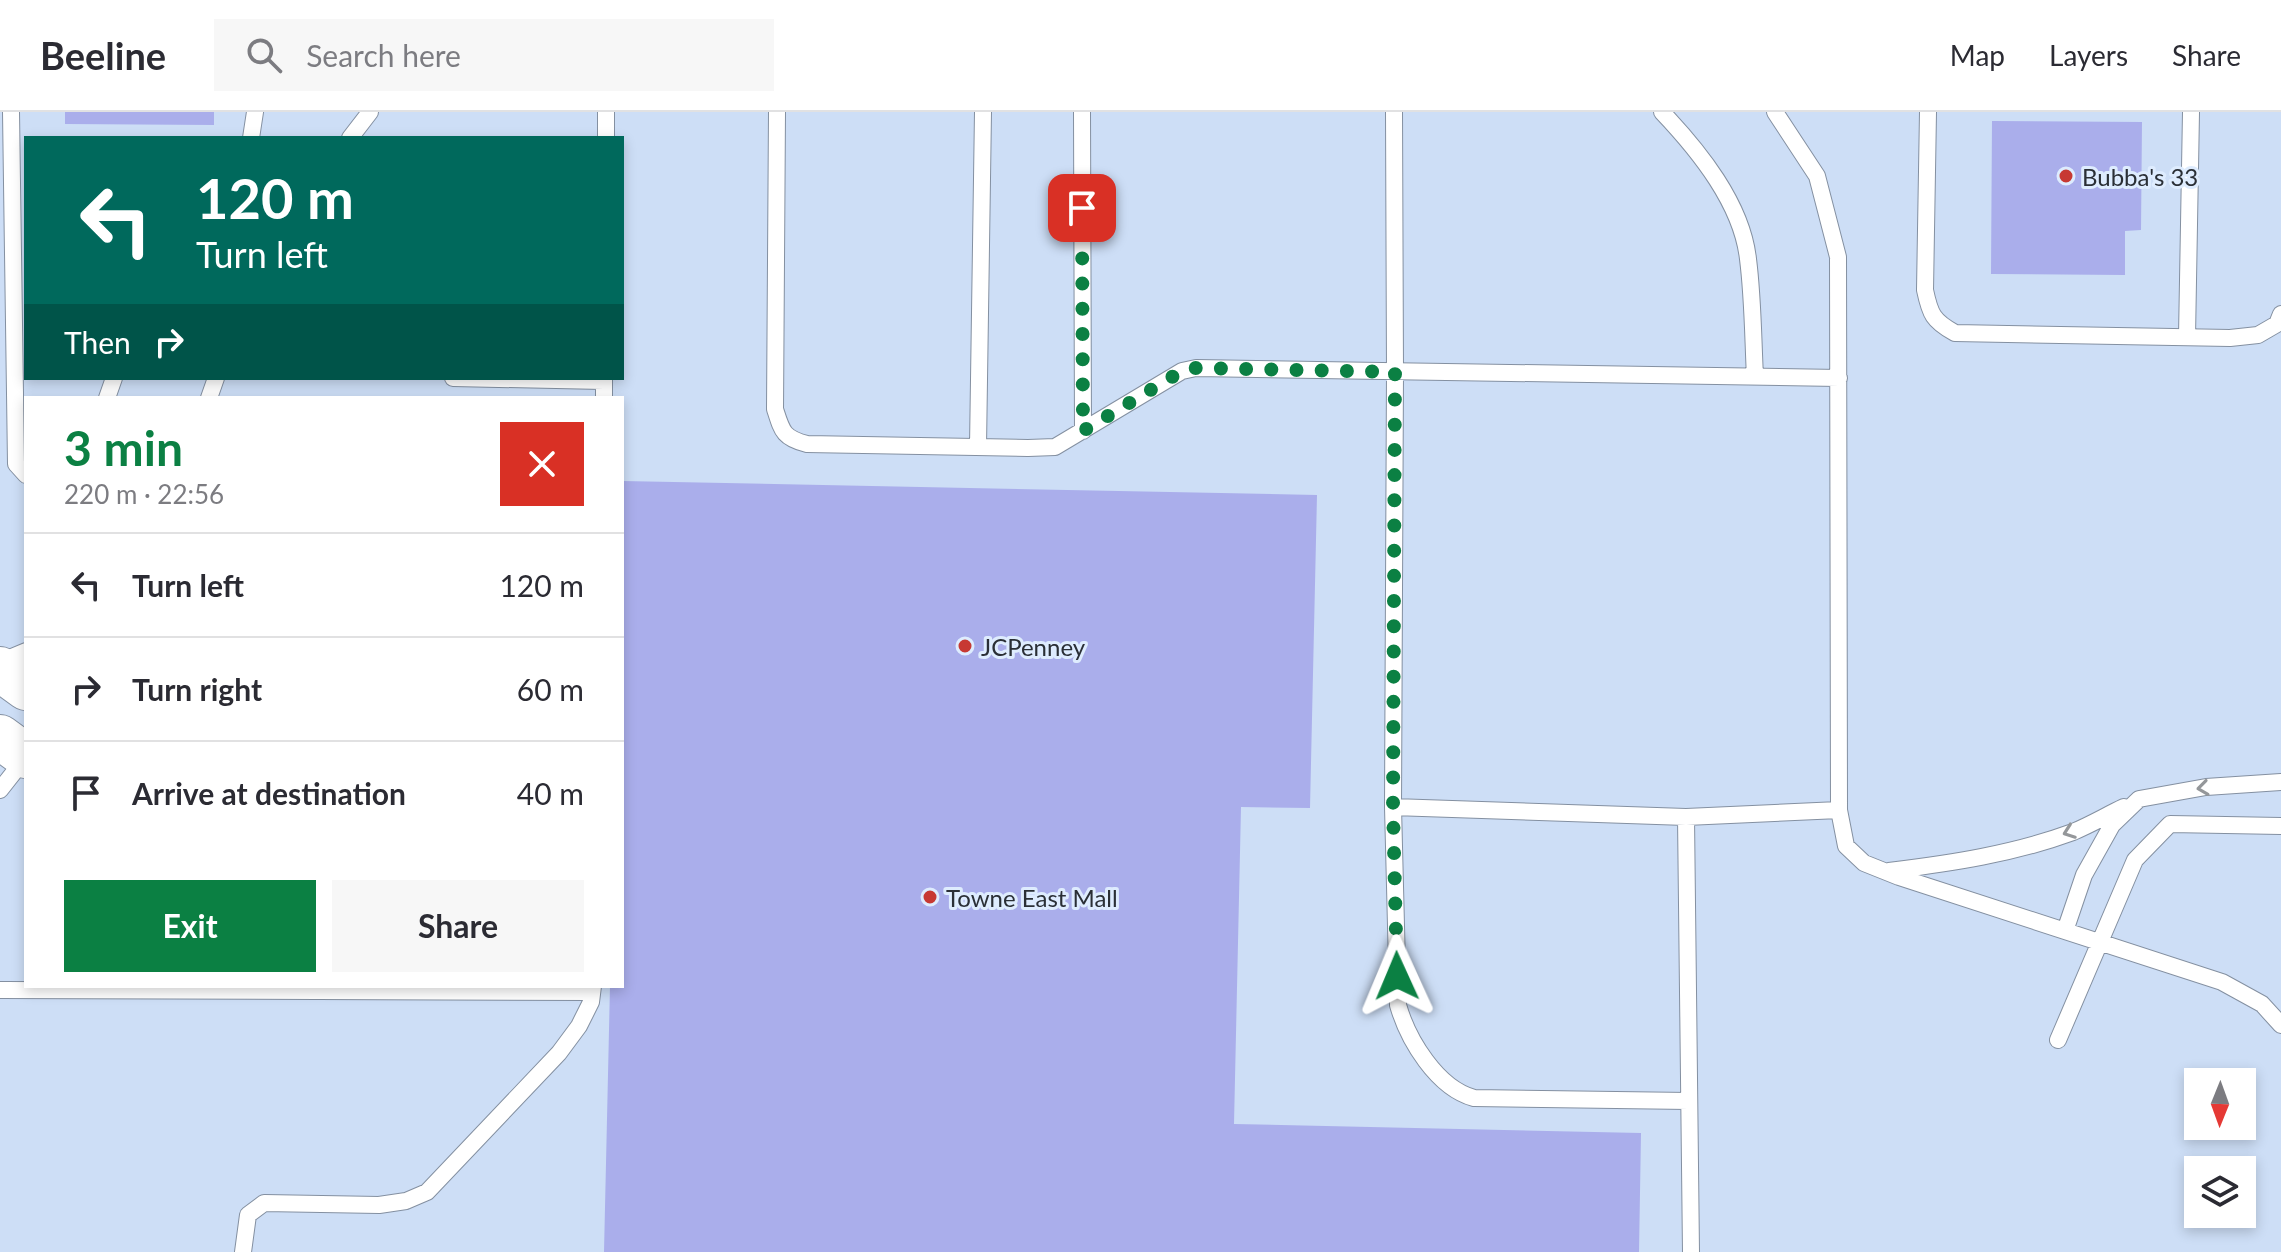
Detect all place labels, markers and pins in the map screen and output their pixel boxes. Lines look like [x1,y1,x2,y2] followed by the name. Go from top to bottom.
[2082,162,2198,191] place label: Bubba's 33
[2057,167,2075,185] marker: Bubba's 33
[1048,174,1116,242] pin
[981,632,1086,661] place label: JCPenney
[956,637,974,655] marker: JCPenney
[946,883,1118,912] place label: Towne East Mall
[921,888,939,906] marker: Towne East Mall

